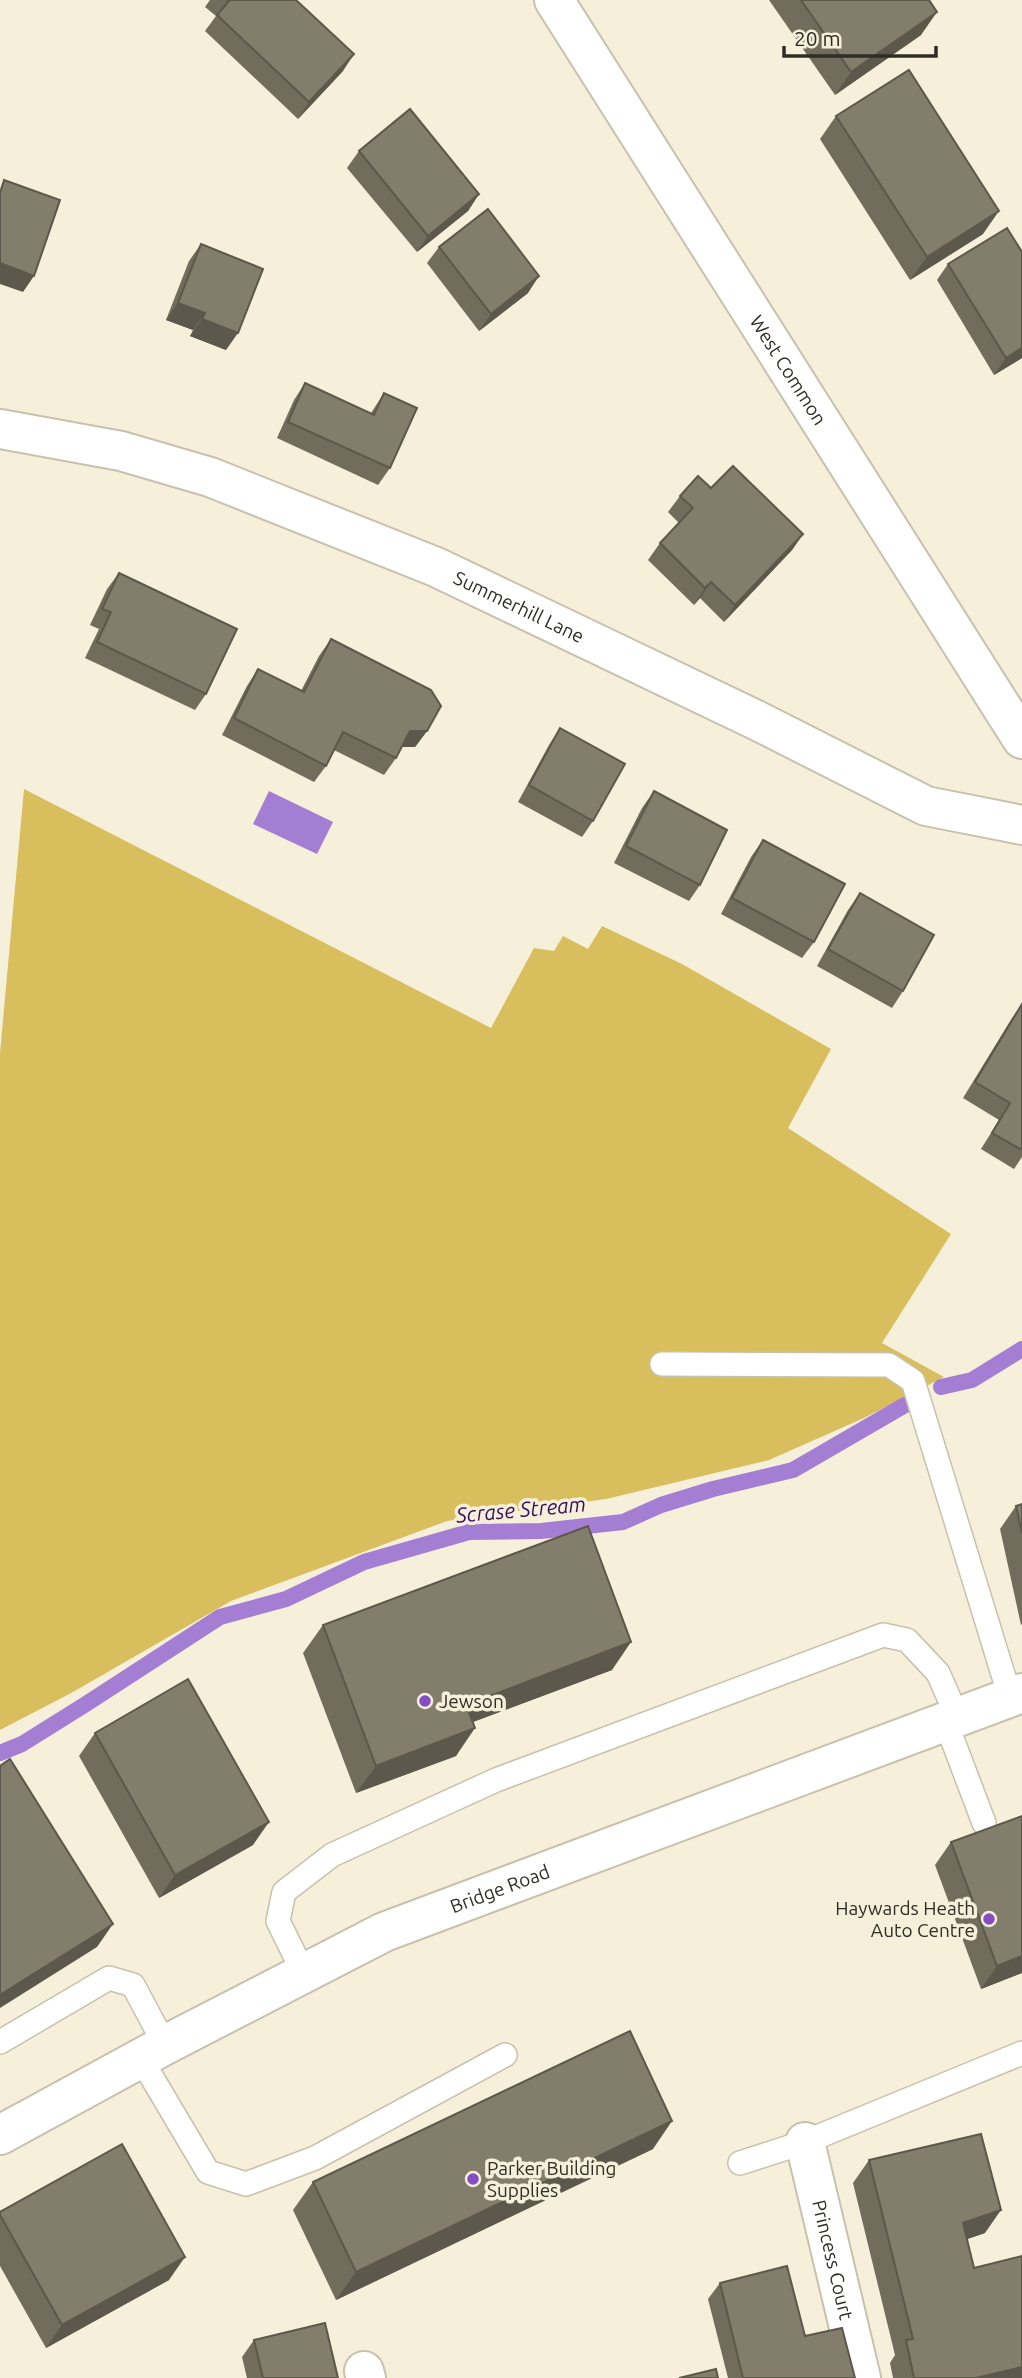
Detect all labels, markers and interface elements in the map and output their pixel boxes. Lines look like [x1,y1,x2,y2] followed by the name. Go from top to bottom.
[784,14,936,58] scale bar
[794,26,841,50] text: 20 m
[745,311,831,429] street label: West Common
[450,566,588,647] street label: Summerhill Lane
[454,1491,587,1527] water label: Scrase Stream
[439,1690,504,1712] place label: Jewson
[417,1693,433,1709] marker: Jewson
[447,1860,553,1917] street label: Bridge Road
[835,1897,975,1941] place label: Haywards Heath Auto Centre
[981,1911,997,1927] marker: Haywards Heath Auto Centre
[487,2157,617,2201] place label: Parker Building Supplies
[465,2171,481,2187] marker: Parker Building Supplies
[808,2198,858,2322] street label: Princess Court

